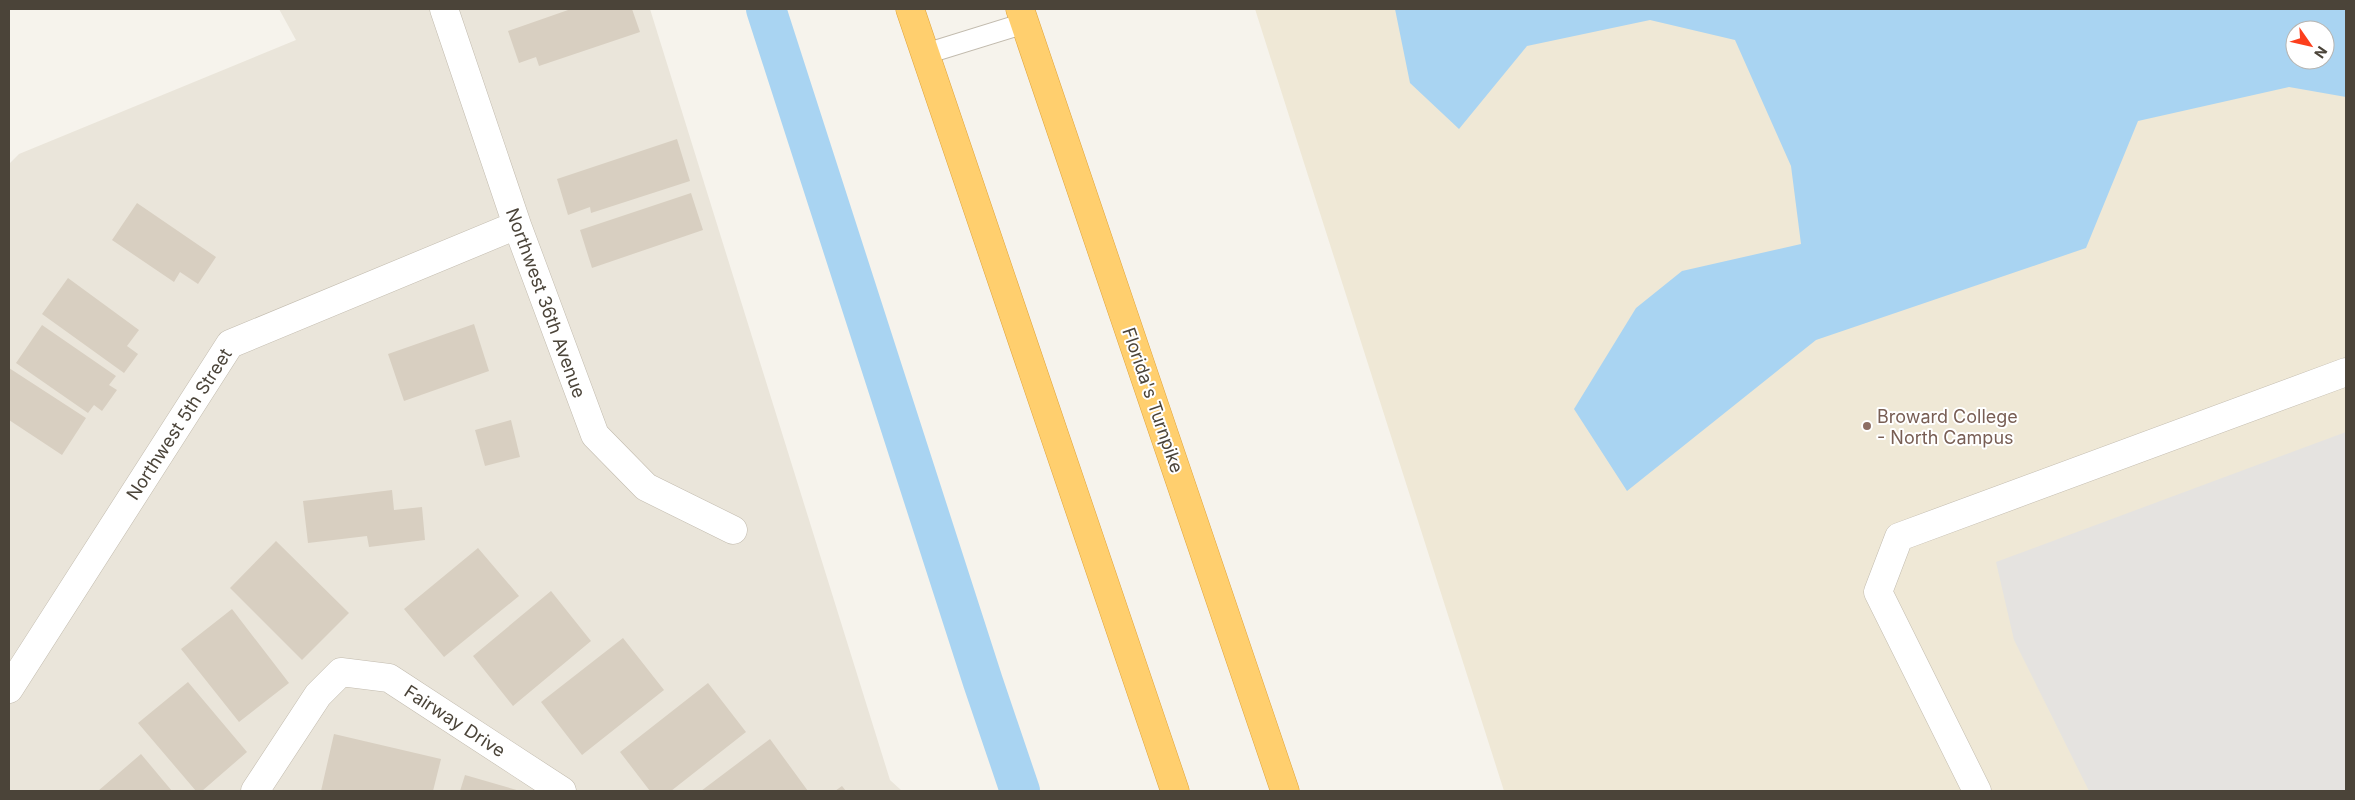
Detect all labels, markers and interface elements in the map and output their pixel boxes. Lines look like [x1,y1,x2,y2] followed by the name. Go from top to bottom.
[2285,20,2335,70] north arrow
[2311,43,2331,62] text: N
[502,205,590,401] street label: Northwest 36th Avenue
[1118,325,1188,475] street label: Florida's Turnpike
[122,344,236,504] street label: Northwest 5th Street
[1877,406,2018,448] place label: Broward College - North Campus
[1861,420,1873,432] marker: Broward College - North Campus
[401,681,509,761] street label: Fairway Drive

